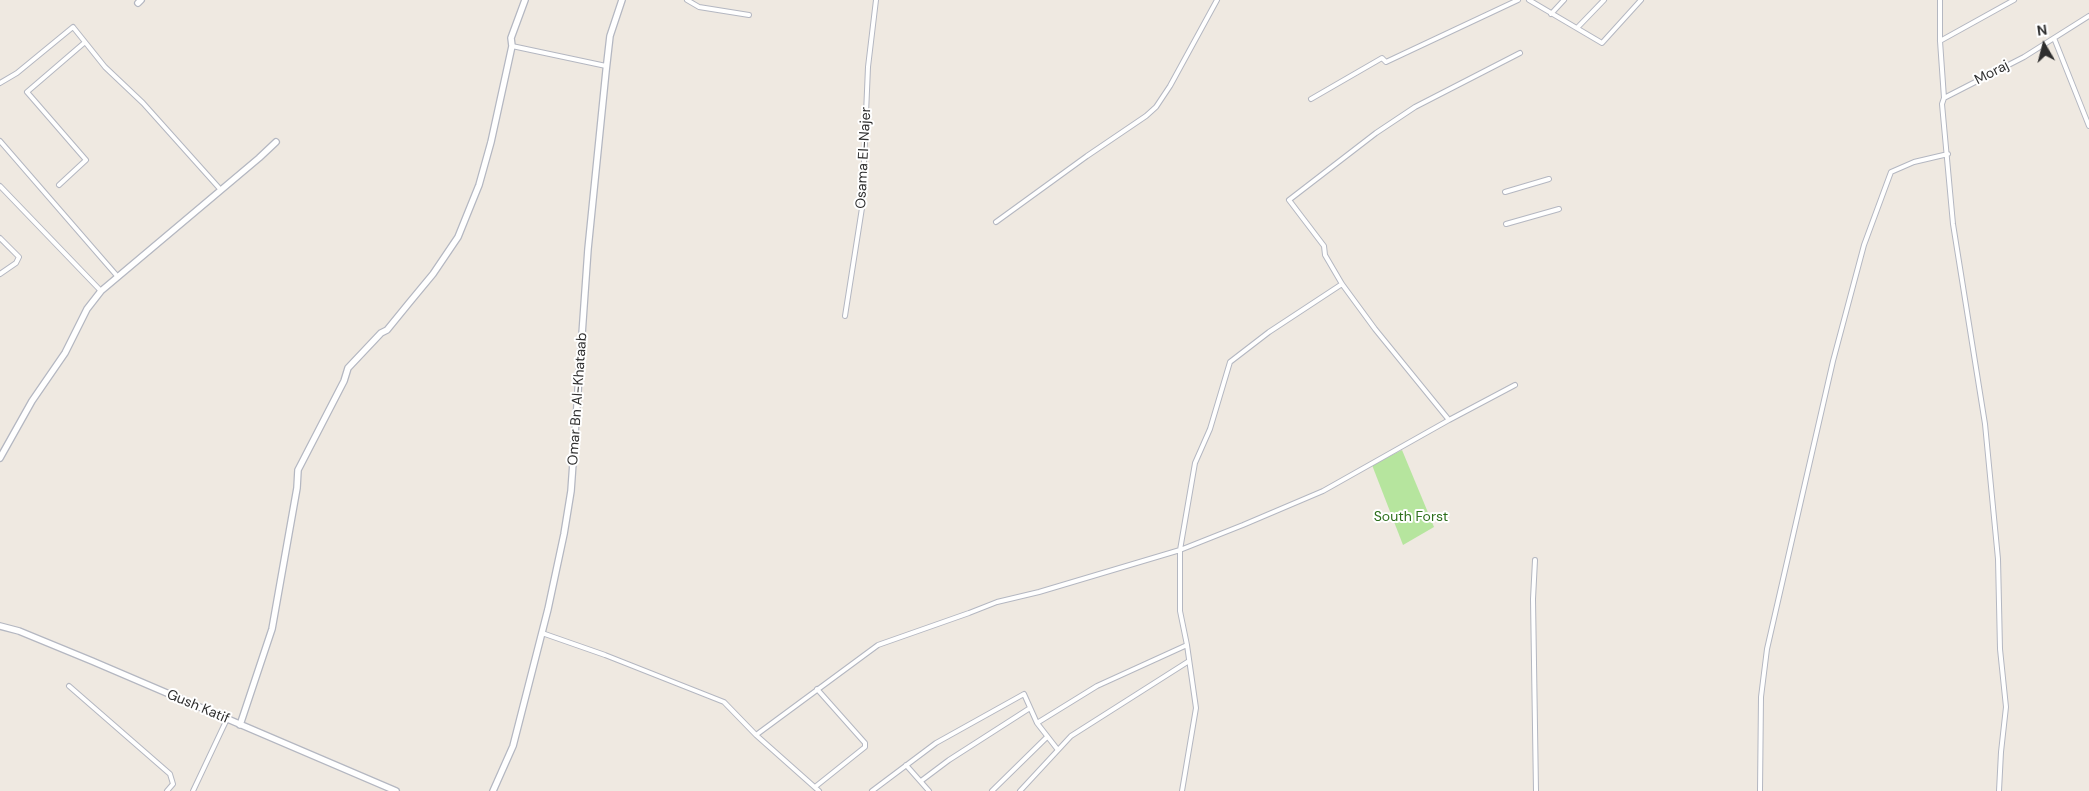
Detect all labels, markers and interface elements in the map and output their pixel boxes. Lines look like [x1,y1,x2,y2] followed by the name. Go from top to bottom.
[2019,20,2069,70] north arrow
[2036,21,2048,40] text: N
[1972,57,2012,89] street label: Moraj
[853,107,875,209] street label: Osama El-Najer
[565,332,591,466] street label: Omar Bn Al-Khataab
[1374,509,1448,525] park label: South Forst
[164,686,232,728] street label: Gush Katif

